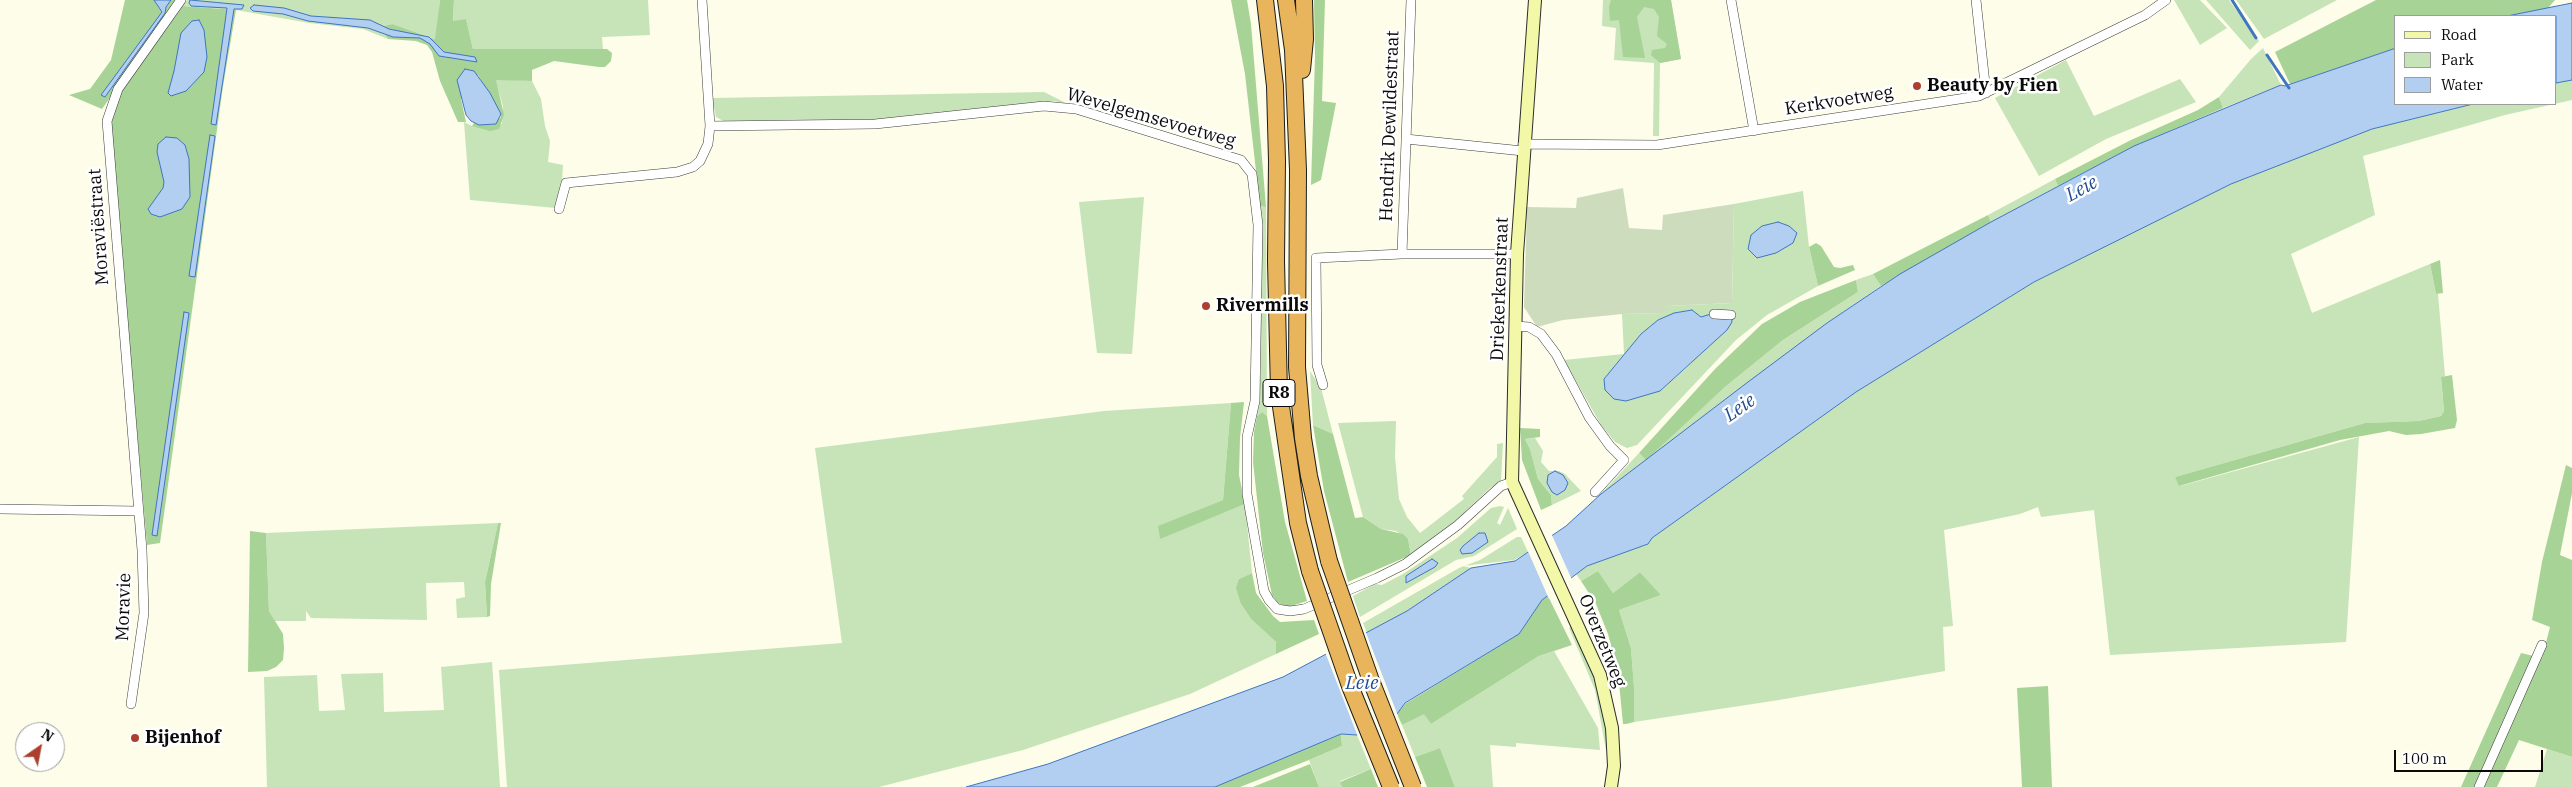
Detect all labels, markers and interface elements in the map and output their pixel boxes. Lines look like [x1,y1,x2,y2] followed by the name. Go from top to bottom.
[2394,15,2557,105] legend
[2441,25,2477,44] text: Road
[1376,30,1404,222] street label: Hendrik Dewildestraat
[2441,50,2474,69] text: Park
[1927,75,2058,97] place label: Beauty by Fien
[2441,75,2483,94] text: Water
[1911,80,1923,92] marker: Beauty by Fien
[1783,82,1895,120] street label: Kerkvoetweg
[1064,84,1238,152] street label: Wevelgemsevoetweg
[84,168,114,286] street label: Moraviëstraat
[2062,171,2102,207] water label: Leie
[1487,217,1513,361] street label: Driekerkenstraat
[1216,295,1309,317] place label: Rivermills
[1200,300,1212,312] marker: Rivermills
[1263,379,1295,406] road number: R8
[1720,389,1760,427] water label: Leie
[112,572,136,642] street label: Moravie
[1574,591,1630,691] street label: Overzetweg
[1346,673,1378,695] water label: Leie
[15,722,65,772] north arrow
[38,725,57,746] text: N
[145,727,221,749] place label: Bijenhof
[129,732,141,744] marker: Bijenhof
[2397,740,2546,772] scale bar
[2402,749,2447,768] text: 100 m

